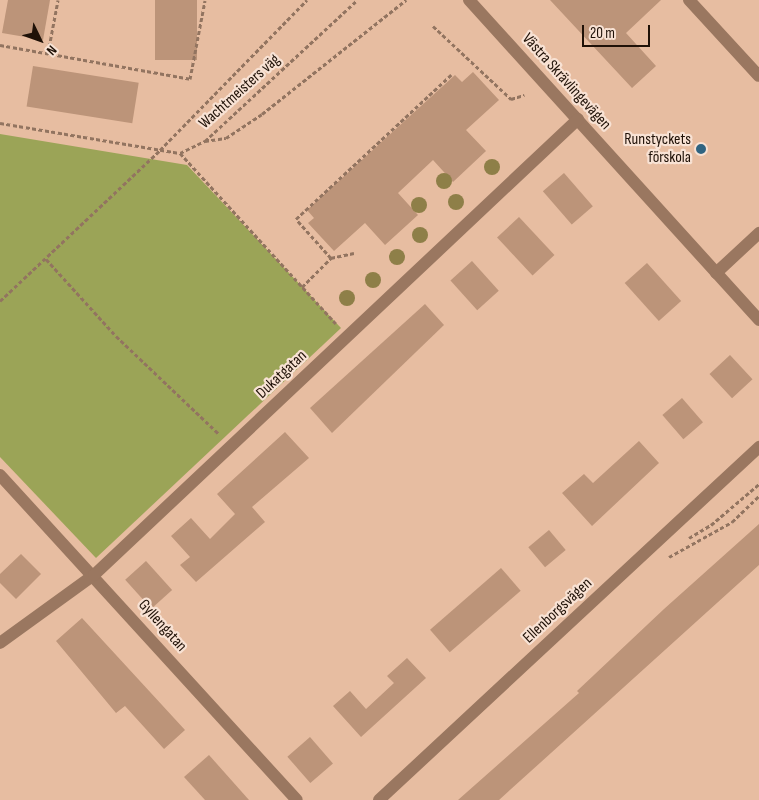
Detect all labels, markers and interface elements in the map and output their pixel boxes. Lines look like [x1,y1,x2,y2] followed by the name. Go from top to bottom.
[15,15,65,65] north arrow
[584,15,652,47] scale bar
[590,24,615,43] text: 20 m
[518,30,614,134] street label: Västra Skrävlingevägen
[43,42,60,59] text: N
[196,51,284,133] street label: Wachtmeisters väg
[624,130,691,168] place label: Runstyckets förskola
[695,143,707,155] marker: Runstyckets förskola
[253,347,311,403] street label: Dukatgatan
[520,574,596,648] street label: Ellenborgsvägen
[134,596,190,656] street label: Gyllengatan

